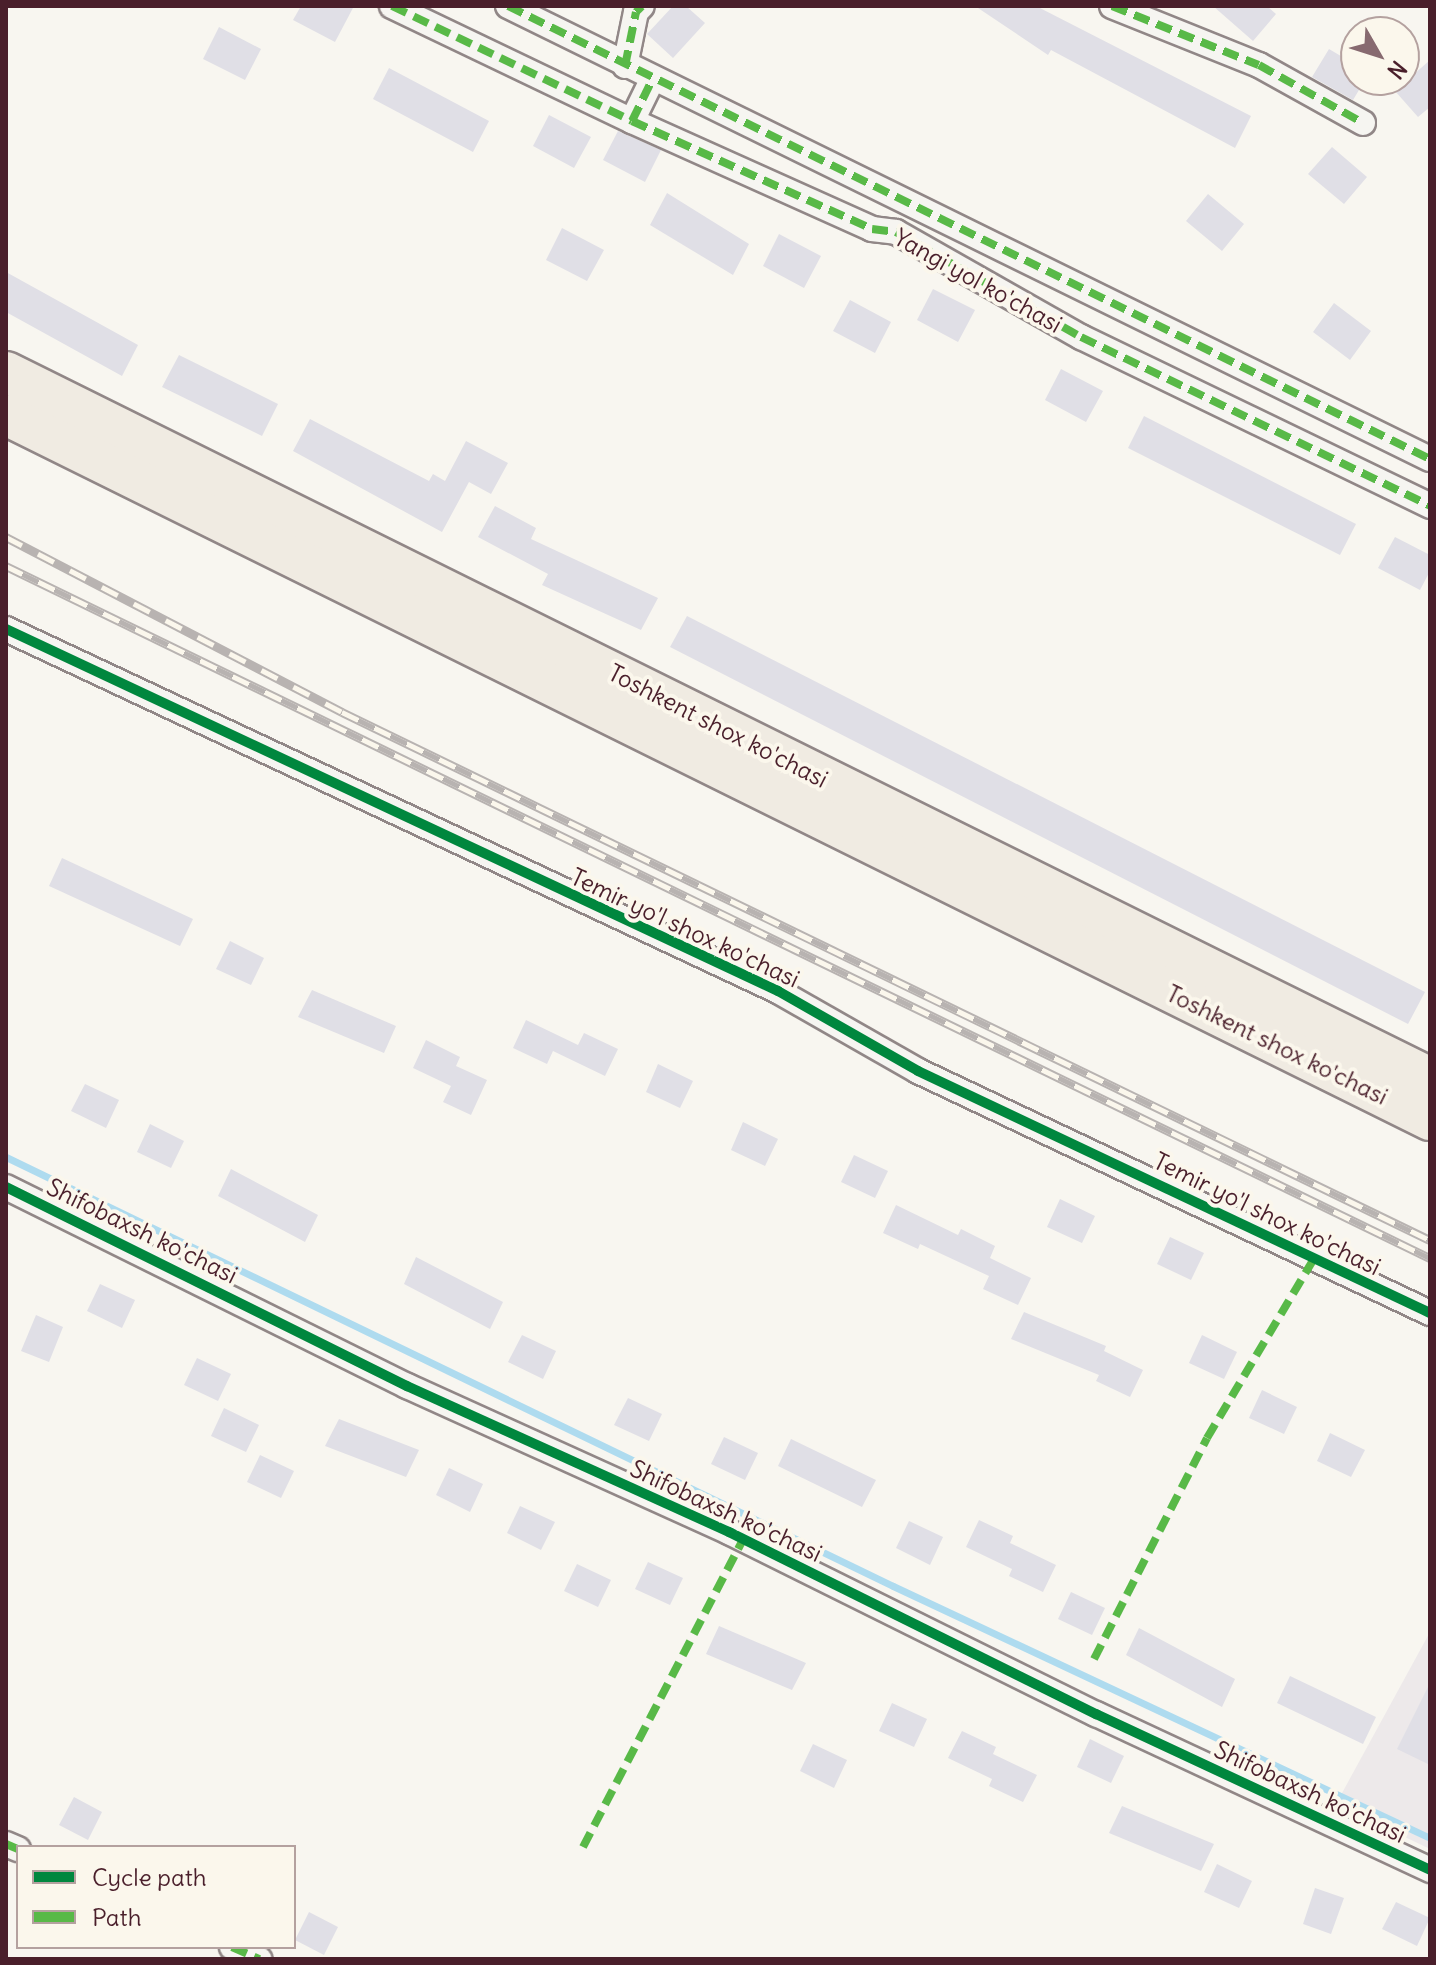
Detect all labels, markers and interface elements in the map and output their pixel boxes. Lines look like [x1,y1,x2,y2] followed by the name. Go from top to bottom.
[1340,16,1420,96] north arrow
[1381,55,1413,85] text: N
[889,223,1067,339] street label: Yangi yol ko'chasi
[603,658,833,794] street label: Toshkent shox ko'chasi
[566,862,804,994] street label: Temir yo'l shox ko'chasi
[1162,979,1392,1111] street label: Toshkent shox ko'chasi
[1149,1146,1385,1282] street label: Temir yo'l shox ko'chasi
[42,1172,242,1290] street label: Shifobaxsh ko'chasi
[626,1454,826,1568] street label: Shifobaxsh ko'chasi
[1210,1735,1410,1849] street label: Shifobaxsh ko'chasi
[16,1845,296,1949] legend
[92,1862,207,1892] text: Cycle path
[92,1902,142,1932] text: Path

